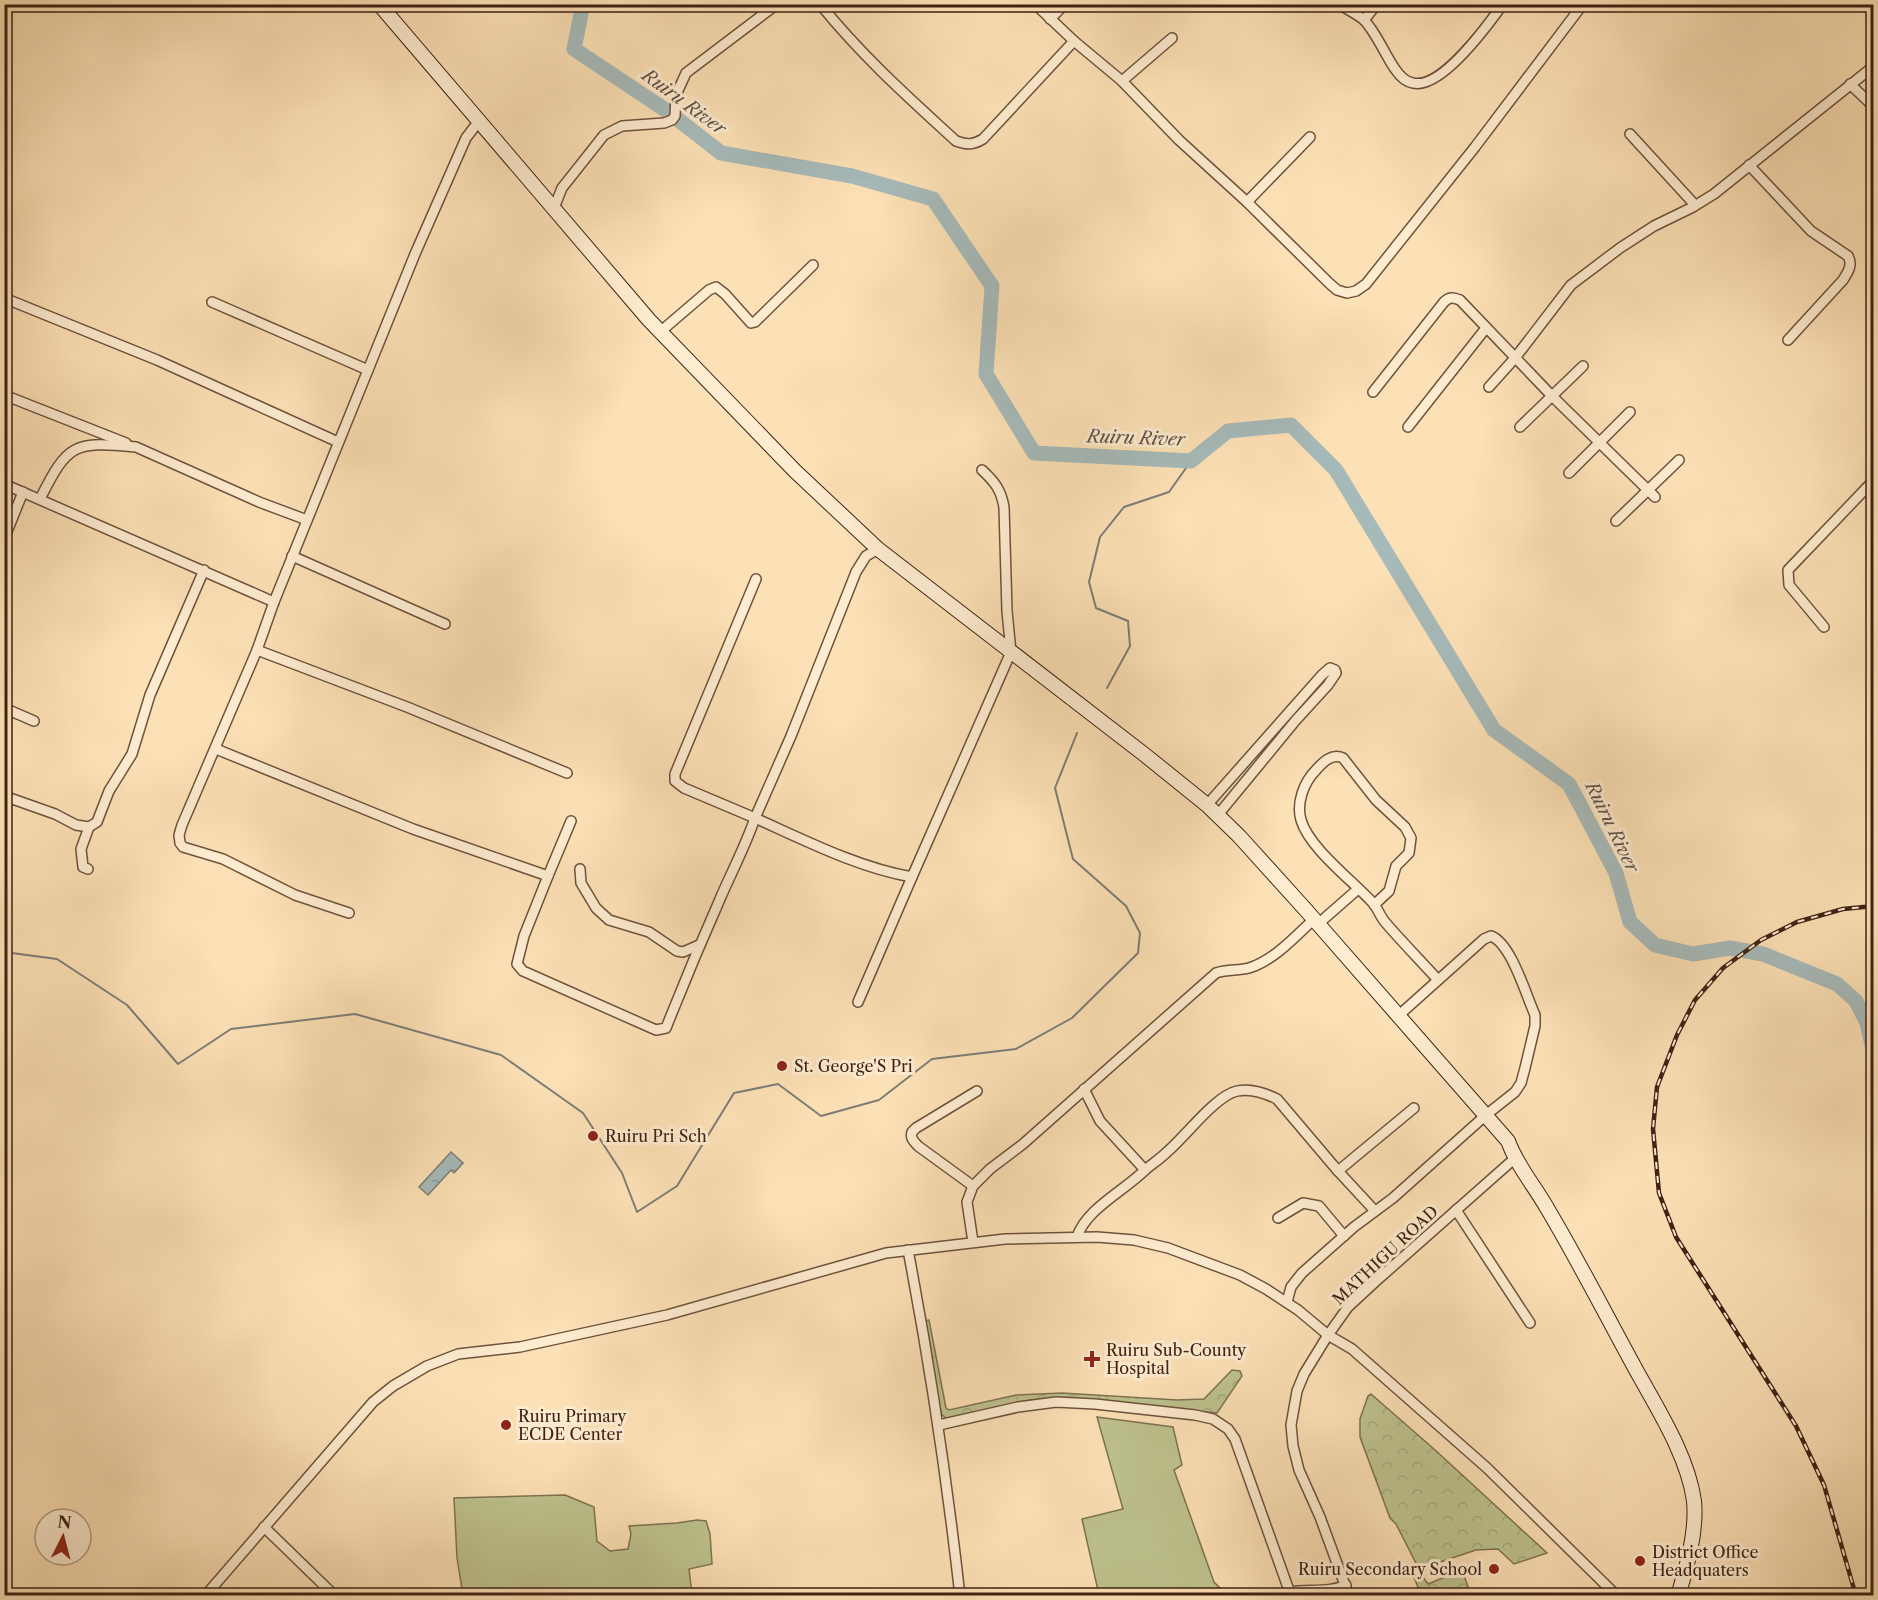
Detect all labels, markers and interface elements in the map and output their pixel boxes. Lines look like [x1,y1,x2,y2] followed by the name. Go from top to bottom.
[636,63,731,141] water label: Ruiru River
[1085,425,1187,451] water label: Ruiru River
[1580,776,1644,877] water label: Ruiru River
[794,1056,913,1076] place label: St. George'S Pri
[775,1059,789,1073] marker: St. George'S Pri
[605,1126,707,1146] place label: Ruiru Pri Sch
[586,1129,600,1143] marker: Ruiru Pri Sch
[1328,1201,1442,1309] street label: MATHIGU ROAD
[1106,1340,1247,1378] place label: Ruiru Sub-County Hospital
[1083,1350,1101,1368] marker: Ruiru Sub-County Hospital
[518,1406,628,1444] place label: Ruiru Primary ECDE Center
[499,1418,513,1432] marker: Ruiru Primary ECDE Center
[33,1507,93,1567] north arrow
[57,1511,73,1533] text: N
[1652,1542,1758,1580] place label: District Office Headquaters
[1633,1554,1647,1568] marker: District Office Headquaters
[1298,1559,1482,1579] place label: Ruiru Secondary School
[1487,1562,1501,1576] marker: Ruiru Secondary School

